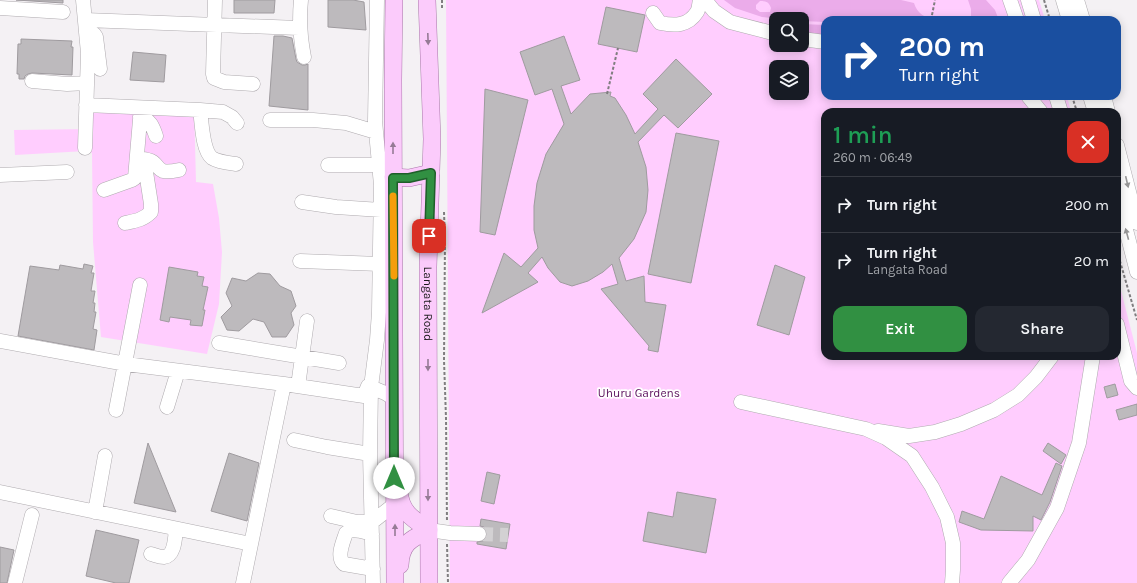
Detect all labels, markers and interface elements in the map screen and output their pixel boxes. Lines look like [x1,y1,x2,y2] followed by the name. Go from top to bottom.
[769,12,809,100] map controls
[769,12,809,52] button: search
[899,30,985,63] text: 200 m
[833,32,885,84] icon: right
[425,33,431,46] one-way arrow
[769,60,809,100] button: layers
[899,64,979,86] text: Turn right
[833,121,893,149] text: 1 min
[1067,121,1109,163] button: close
[390,141,396,154] one-way arrow
[833,150,912,165] text: 260 m · 06:49
[1124,177,1130,189] one-way arrow
[833,194,855,216] icon: right
[867,196,937,214] text: Turn right
[1065,196,1109,214] text: 200 m
[412,219,446,253] pin
[418,225,440,247] icon: arrive
[1124,228,1130,240] one-way arrow
[867,244,937,262] text: Turn right
[833,250,855,272] icon: right
[1074,252,1109,270] text: 20 m
[867,262,948,277] text: Langata Road
[421,267,435,341] street label: Langata Road
[833,306,967,352] button: Exit
[975,306,1109,352] button: Share
[425,359,431,372] one-way arrow
[598,386,680,400] park label: Uhuru Gardens
[373,457,415,499] position arrow
[425,489,431,502] one-way arrow
[392,523,398,536] one-way arrow

